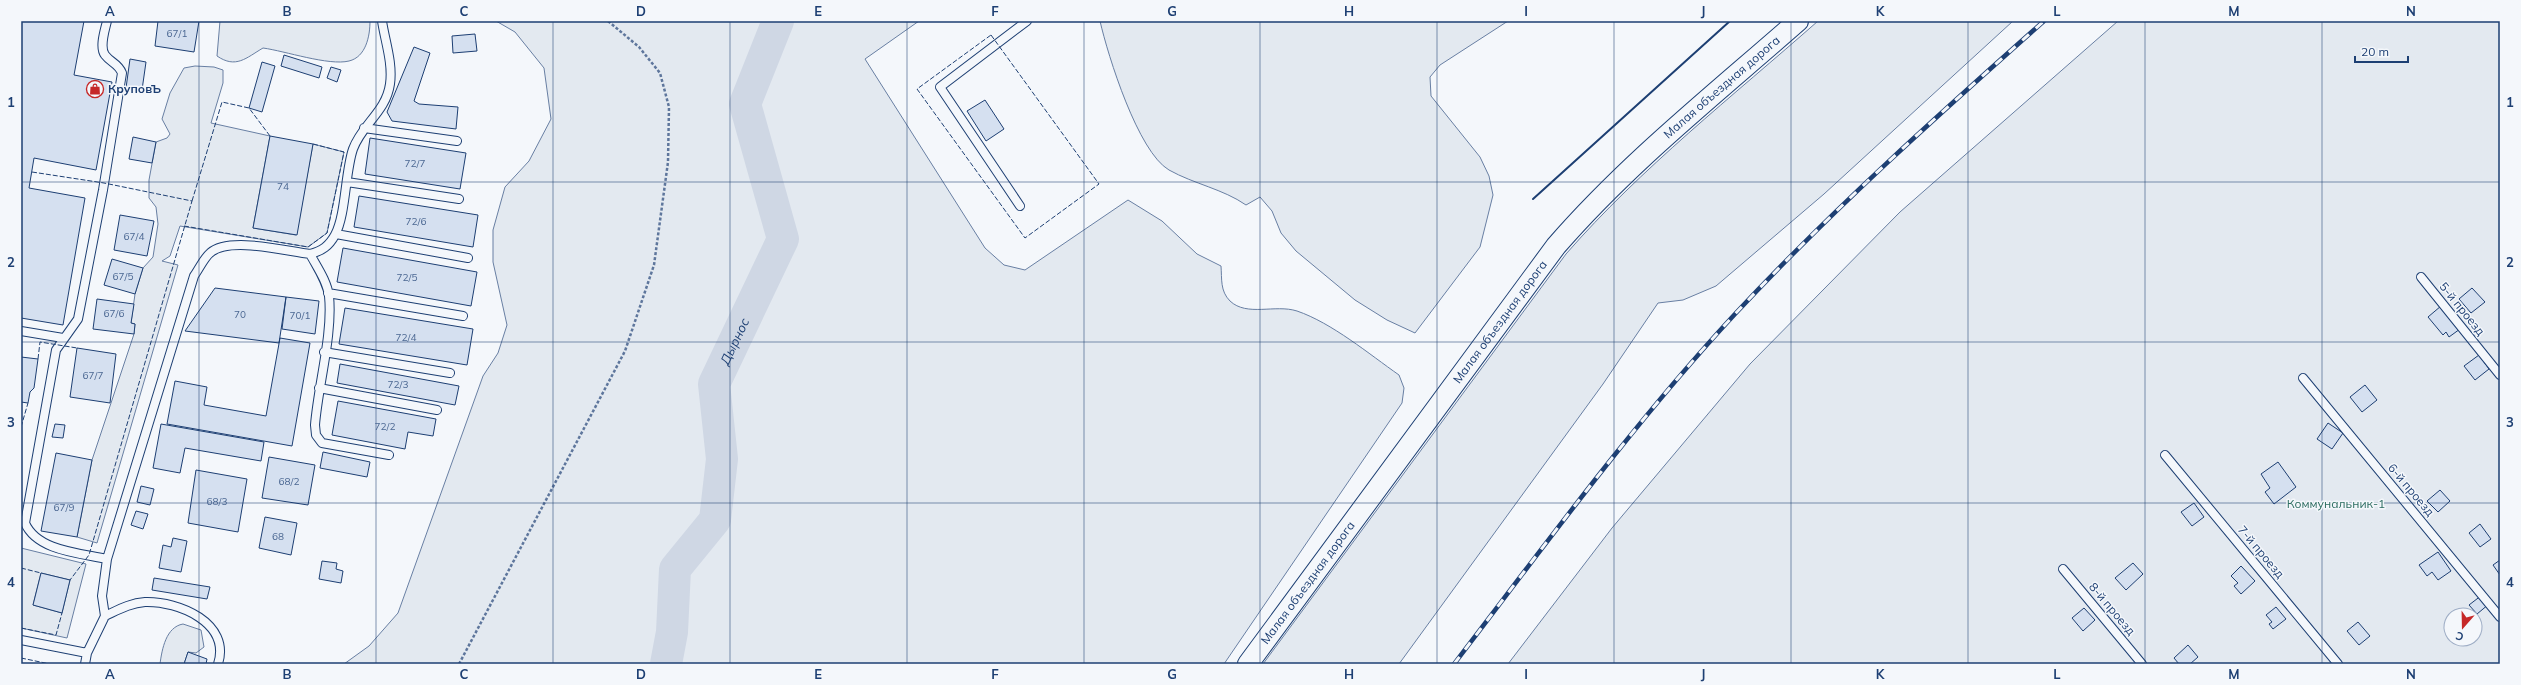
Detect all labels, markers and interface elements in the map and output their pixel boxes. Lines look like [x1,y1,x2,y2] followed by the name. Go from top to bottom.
[105,3,115,19] text: A
[283,3,292,19] text: B
[460,3,469,19] text: C
[636,3,646,19] text: D
[814,3,822,19] text: E
[991,3,999,19] text: F
[1167,3,1177,19] text: G
[1344,3,1354,19] text: H
[1524,3,1528,19] text: I
[1701,3,1705,19] text: J
[1876,3,1886,19] text: K
[2053,3,2061,19] text: L
[2228,3,2240,19] text: M
[2406,3,2416,19] text: N
[167,27,187,40] house number: 67/1
[1660,32,1783,141] street label: Малая объездная дорога
[2355,38,2408,64] scale bar
[2361,44,2389,59] text: 20 m
[85,79,105,99] shop icon: КруповЪ
[108,81,161,96] place label: КруповЪ
[7,94,15,110] text: 1
[2506,94,2514,110] text: 1
[405,157,425,170] house number: 72/7
[277,180,289,193] house number: 74
[406,215,426,228] house number: 72/6
[124,230,144,243] house number: 67/4
[7,254,15,270] text: 2
[2506,254,2514,270] text: 2
[1449,257,1550,386] street label: Малая объездная дорога
[113,270,133,283] house number: 67/5
[397,271,417,284] house number: 72/5
[2436,279,2488,338] street label: 5-й проезд
[104,307,124,320] house number: 67/6
[234,308,246,321] house number: 70
[290,309,310,322] house number: 70/1
[716,315,752,368] water label: Дырнос
[396,331,416,344] house number: 72/4
[83,369,103,382] house number: 67/7
[388,378,408,391] house number: 72/3
[7,414,15,430] text: 3
[2506,414,2514,430] text: 3
[375,420,395,433] house number: 72/2
[2385,460,2438,519] street label: 6-й проезд
[279,475,299,488] house number: 68/2
[207,495,227,508] house number: 68/3
[2287,496,2385,511] park label: Коммунальник-1
[54,501,74,514] house number: 67/9
[1257,518,1358,647] street label: Малая объездная дорога
[2235,522,2288,581] street label: 7-й проезд
[272,530,284,543] house number: 68
[7,574,15,590] text: 4
[2506,574,2514,590] text: 4
[2086,579,2139,638] street label: 8-й проезд
[2443,607,2483,647] north arrow
[2453,628,2466,644] text: С
[105,666,115,682] text: A
[283,666,292,682] text: B
[460,666,469,682] text: C
[636,666,646,682] text: D
[814,666,822,682] text: E
[991,666,999,682] text: F
[1167,666,1177,682] text: G
[1344,666,1354,682] text: H
[1524,666,1528,682] text: I
[1701,666,1705,682] text: J
[1876,666,1886,682] text: K
[2053,666,2061,682] text: L
[2228,666,2240,682] text: M
[2406,666,2416,682] text: N

